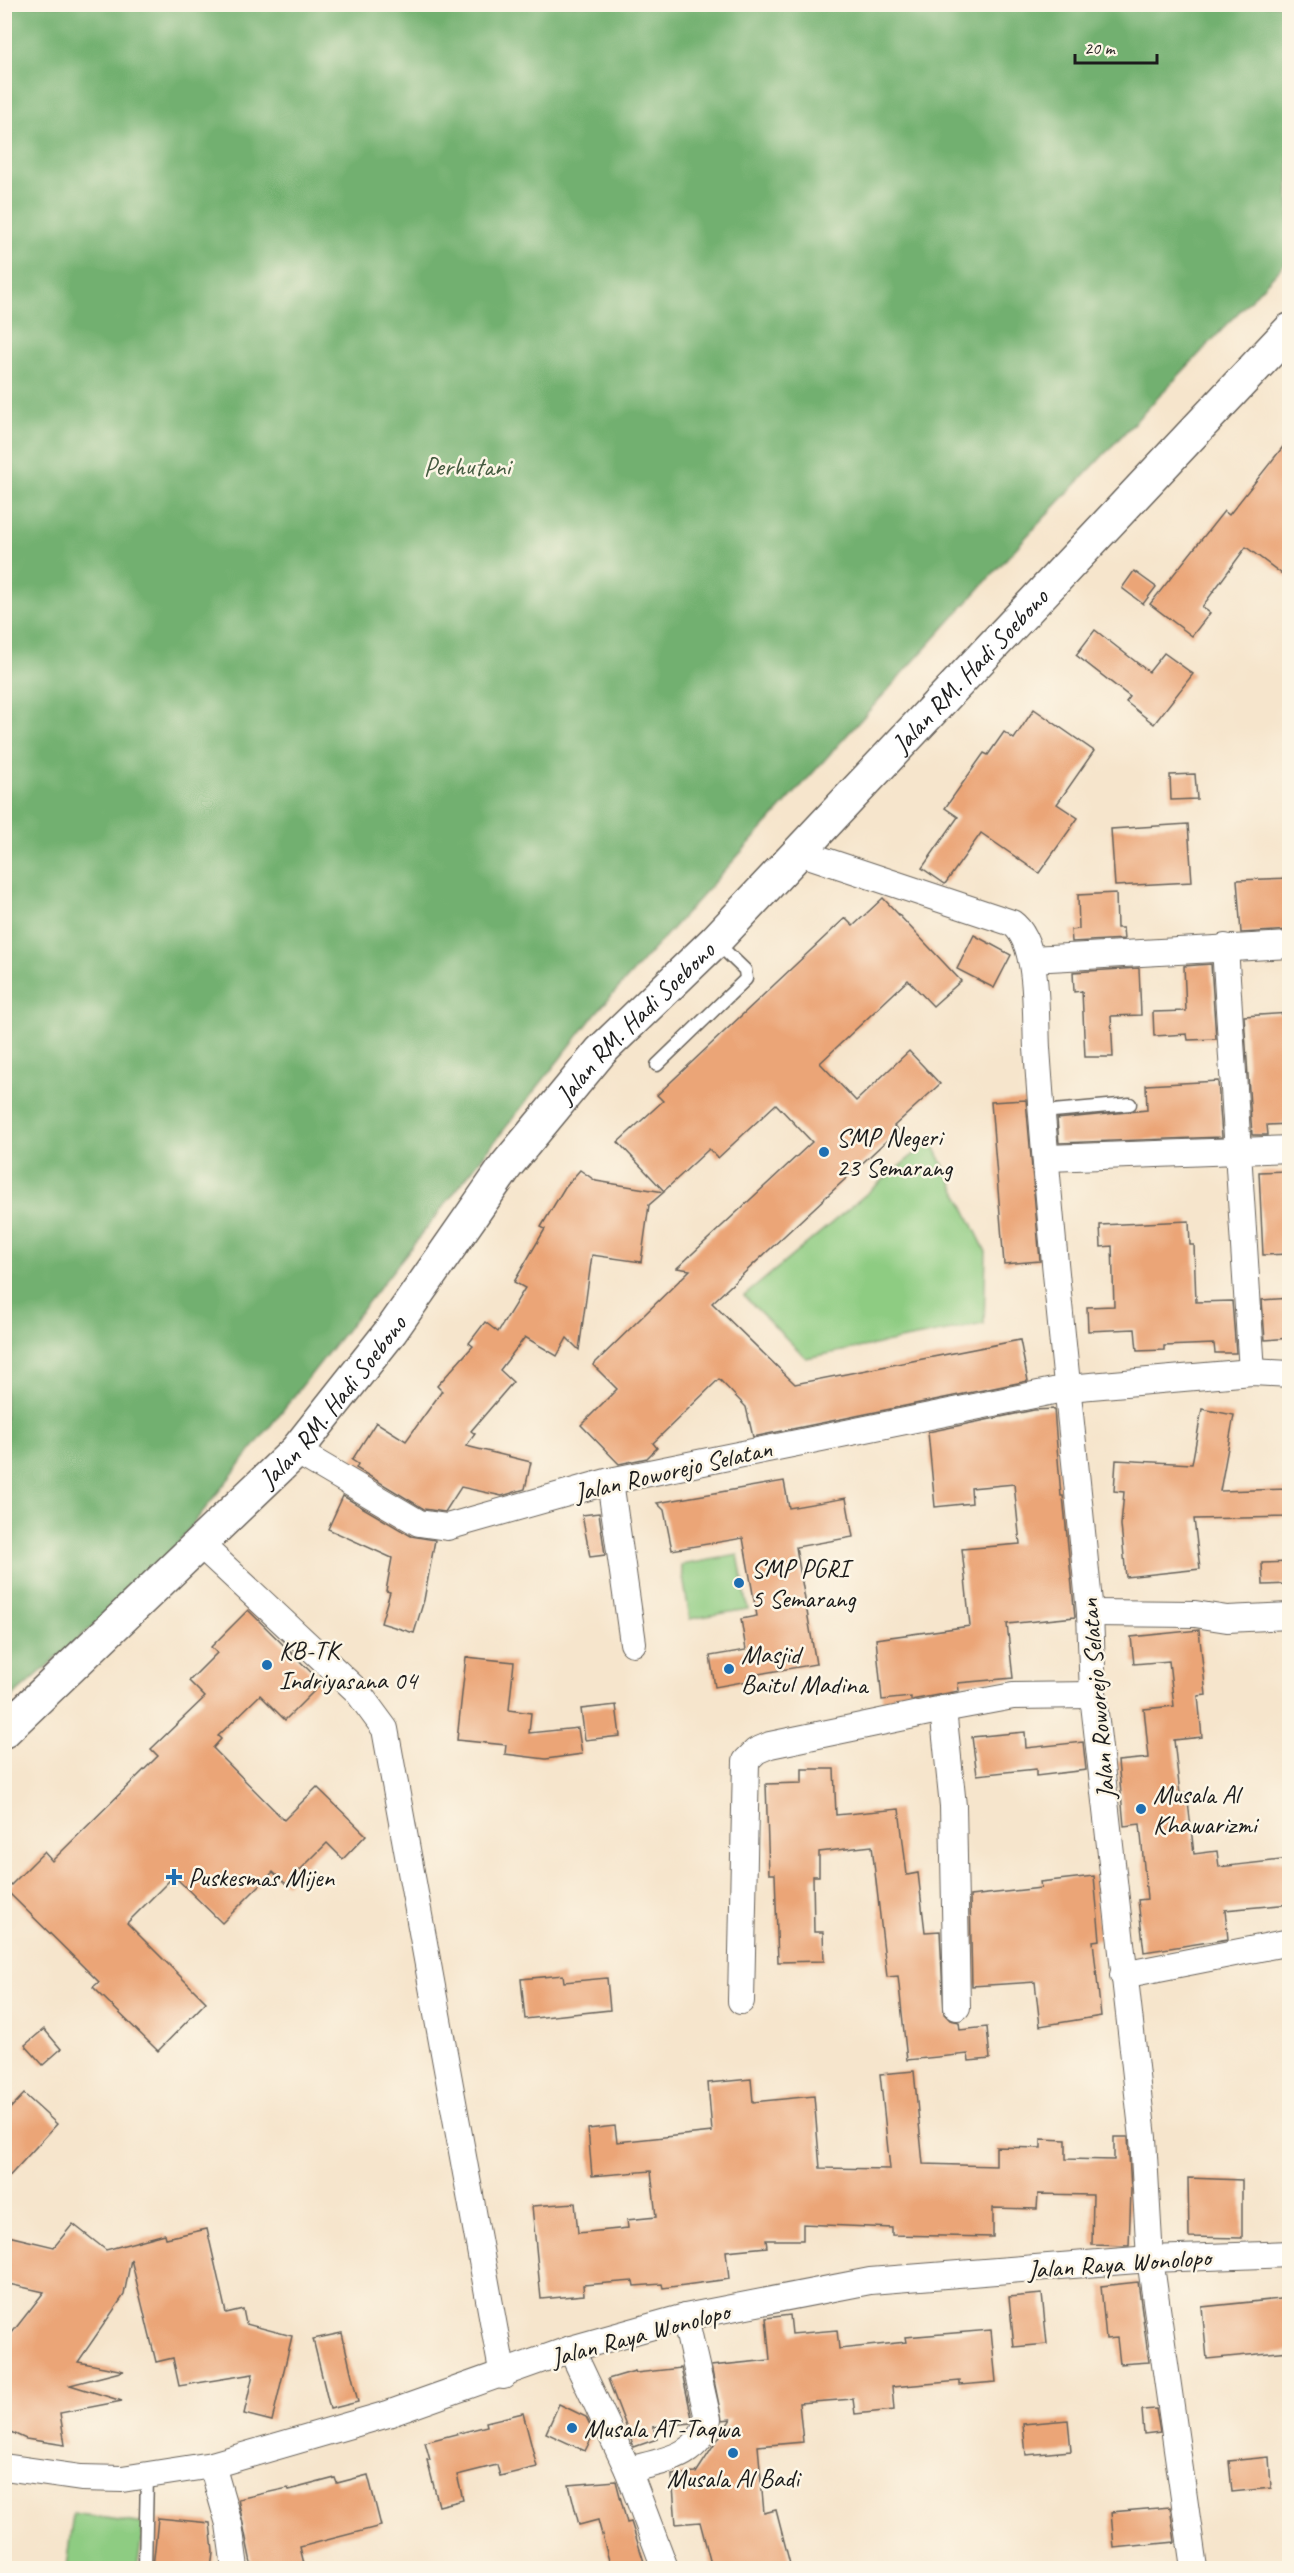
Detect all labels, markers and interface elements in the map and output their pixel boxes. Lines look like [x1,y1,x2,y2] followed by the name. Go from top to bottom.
[1075,27,1158,65] scale bar
[1084,37,1117,59] text: 20 m
[424,450,513,483] park label: Perhutani
[883,580,1057,761] street label: Jalan RM. Hadi Soebono
[547,933,723,1112] street label: Jalan RM. Hadi Soebono
[836,1121,954,1184] place label: SMP Negeri 23 Semarang
[817,1145,831,1159] marker: SMP Negeri 23 Semarang
[251,1308,415,1496] street label: Jalan RM. Hadi Soebono
[569,1432,775,1510] street label: Jalan Roworejo Selatan
[751,1552,857,1615] place label: SMP PGRI 5 Semarang
[732,1576,746,1590] marker: SMP PGRI 5 Semarang
[1072,1597,1123,1803] street label: Jalan Roworejo Selatan
[279,1634,419,1697] place label: KB-TK Indriyasana 04
[741,1638,870,1701] place label: Masjid Baitul Madina
[260,1658,274,1672] marker: KB-TK Indriyasana 04
[722,1662,736,1676] marker: Masjid Baitul Madina
[1153,1778,1260,1841] place label: Musala Al Khawarizmi
[1134,1802,1148,1816] marker: Musala Al Khawarizmi
[188,1861,336,1894] place label: Puskesmas Mijen
[165,1868,183,1886] marker: Puskesmas Mijen
[1024,2240,1214,2286] street label: Jalan Raya Wonolopo
[545,2294,736,2375] street label: Jalan Raya Wonolopo
[584,2412,741,2445] place label: Musala AT-Taqwa
[565,2421,579,2435] marker: Musala AT-Taqwa
[726,2446,740,2460] marker: Musala Al Badi
[667,2462,802,2495] place label: Musala Al Badi

